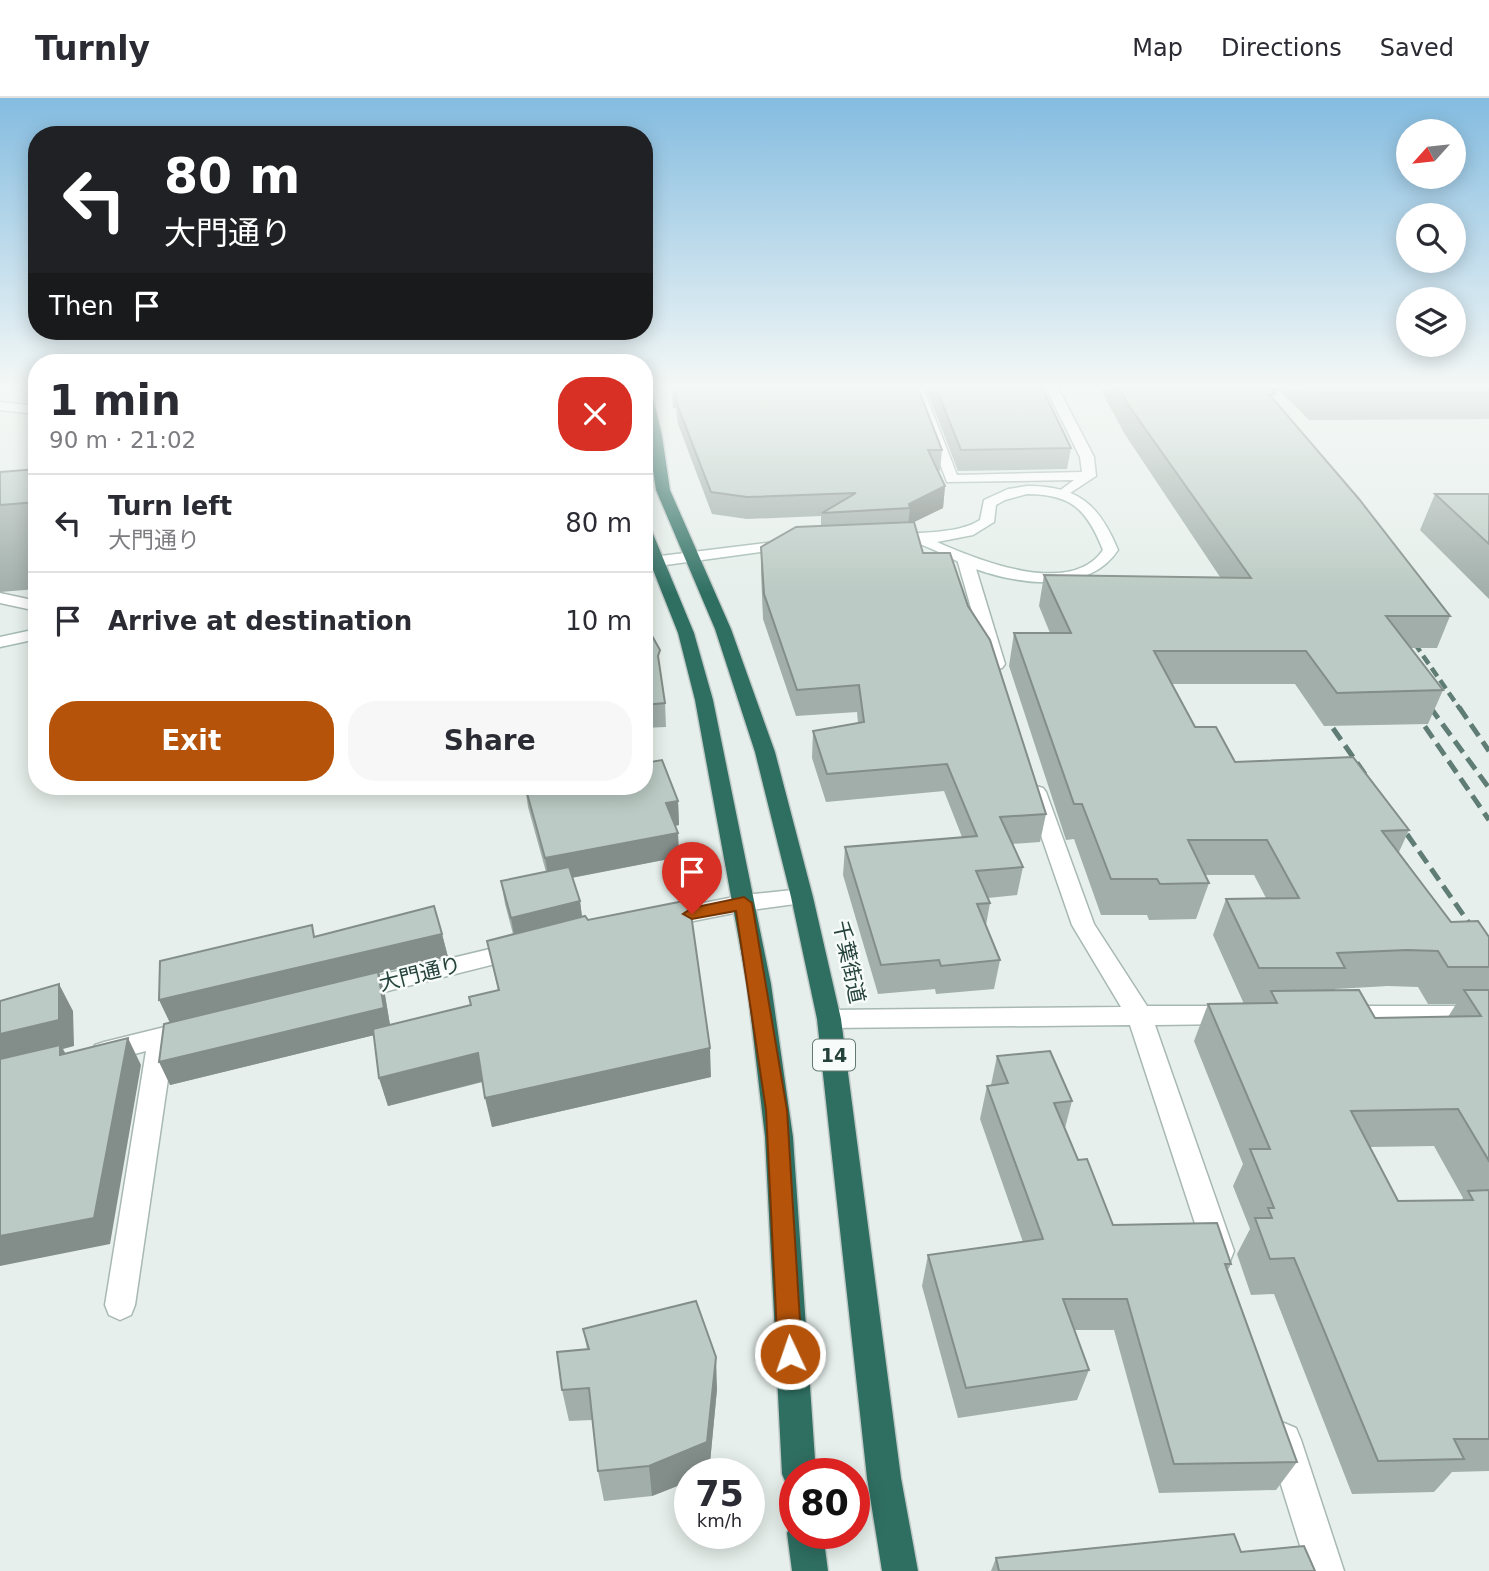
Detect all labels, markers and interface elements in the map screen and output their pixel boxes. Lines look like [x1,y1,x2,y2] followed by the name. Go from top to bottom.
[35,29,150,68] text: Turnly
[1132,34,1183,62] text: Map
[1221,34,1342,62] text: Directions
[1380,34,1454,62] text: Saved
[1396,119,1466,189] north arrow
[1396,119,1466,357] map controls
[164,148,300,205] text: 80 m
[49,154,140,245] icon: left
[1396,203,1466,273] button: search
[164,214,292,252] text: 大門通り
[128,287,166,325] icon: arrive
[1396,287,1466,357] button: layers
[49,291,114,321] text: Then
[49,376,181,425] text: 1 min
[558,377,632,451] button: close
[49,427,196,453] text: 90 m · 21:02
[108,491,232,521] text: Turn left
[49,504,87,542] icon: left
[565,508,632,538] text: 80 m
[108,527,200,553] text: 大門通り
[49,602,87,640] icon: arrive
[108,606,412,636] text: Arrive at destination
[565,606,632,636] text: 10 m
[49,701,334,781] button: Exit
[348,701,632,781] button: Share
[662,842,722,914] pin
[673,853,711,891] icon: arrive
[829,918,869,1006] street label: 千葉街道
[376,952,464,996] street label: 大門通り
[813,1040,855,1071] road number: 14
[753,1317,827,1391] position arrow
[779,1458,870,1549] speed limit sign: 80
[695,1474,744,1514] text: 75
[697,1510,742,1531] text: km/h

